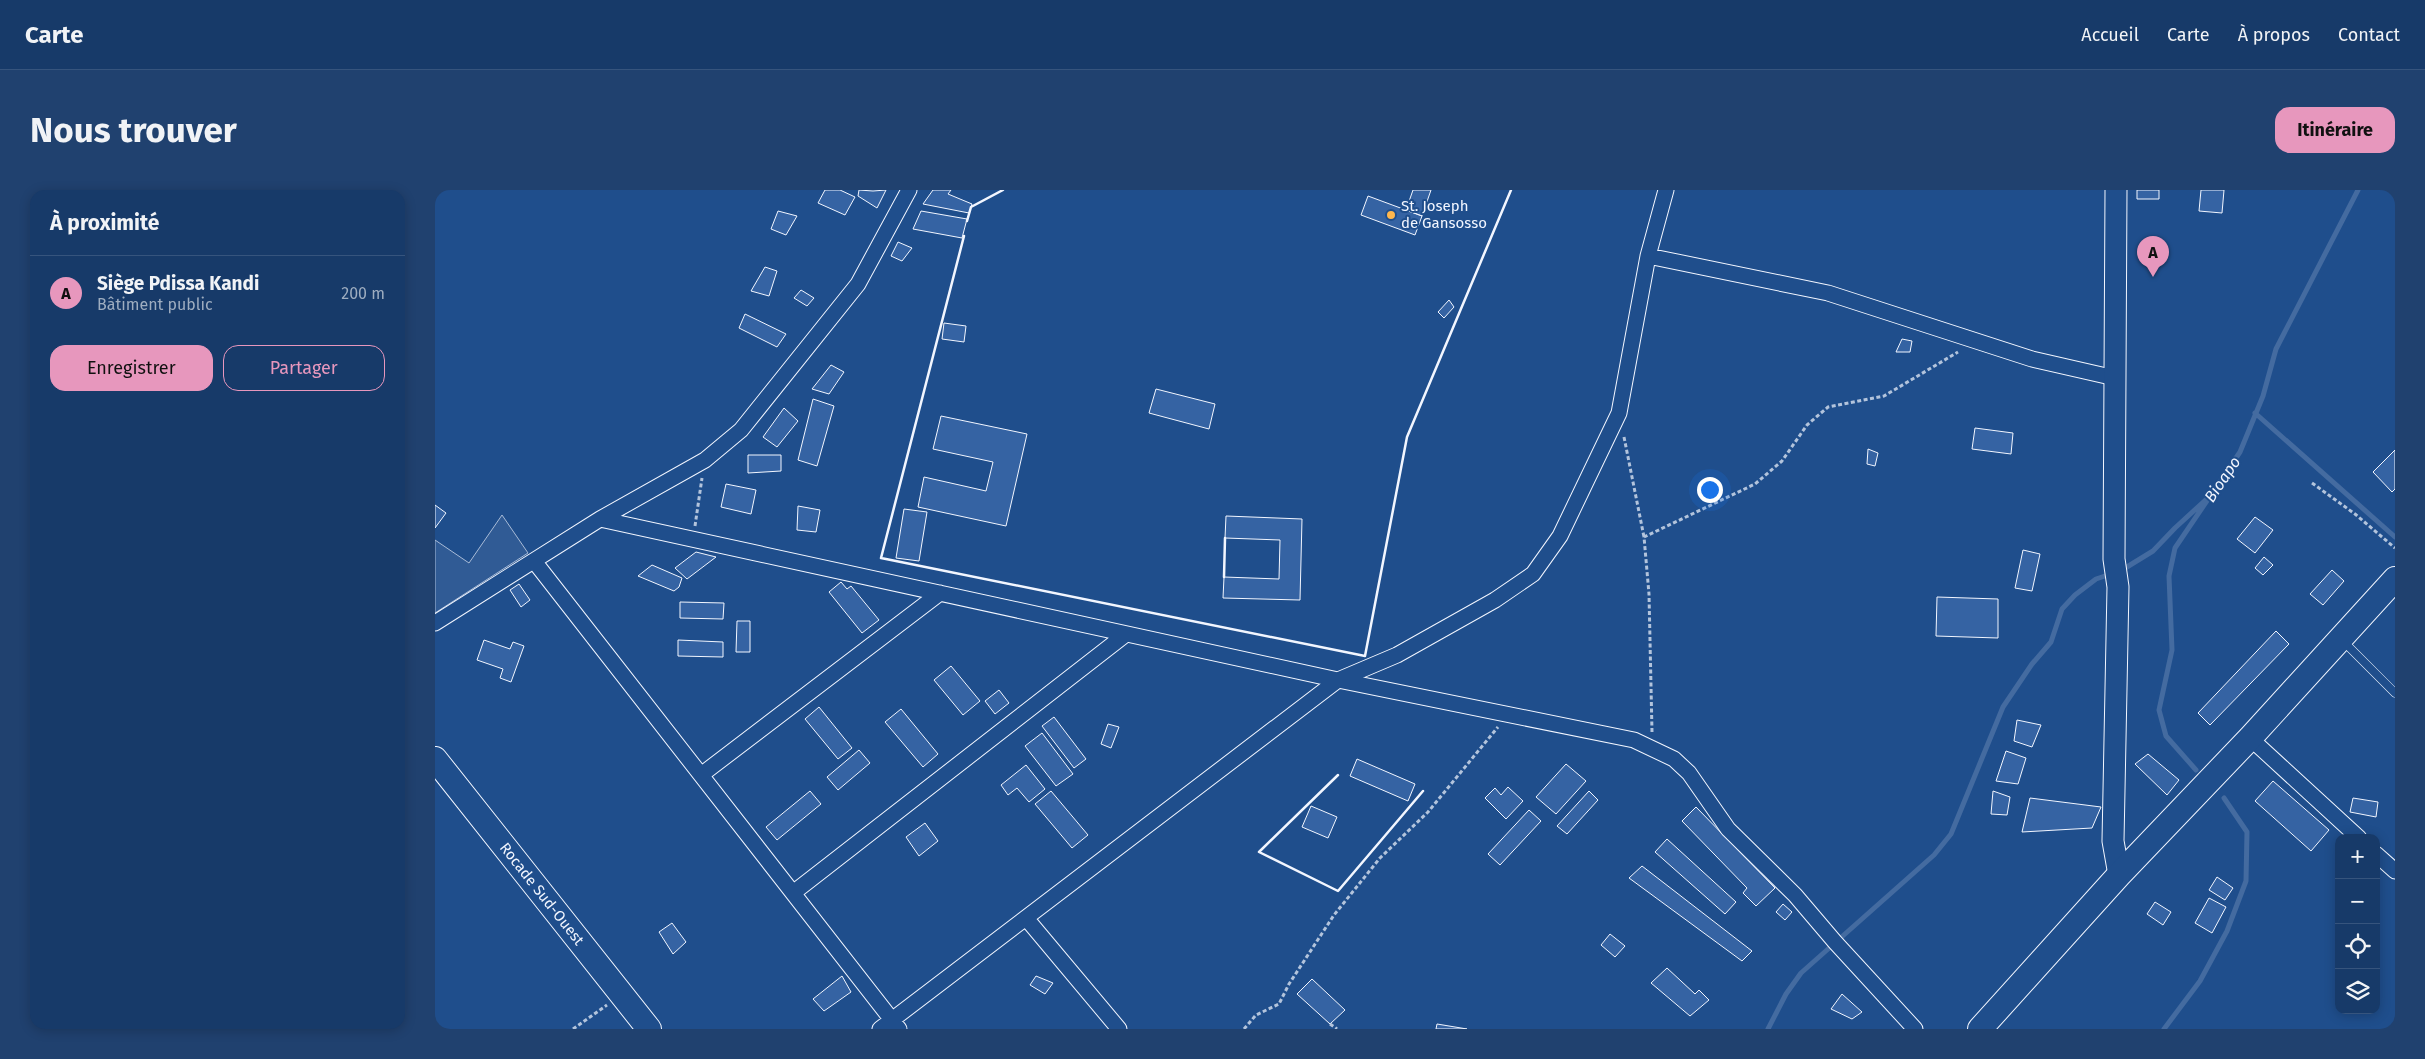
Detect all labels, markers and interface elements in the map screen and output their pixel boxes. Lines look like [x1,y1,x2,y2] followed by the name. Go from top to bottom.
[25,21,83,49] text: Carte
[2081,24,2139,46] text: Accueil
[2167,24,2210,46] text: Carte
[2238,24,2310,46] text: À propos
[2338,24,2400,46] text: Contact
[2275,107,2395,153] button: Itinéraire
[30,109,237,151] text: Nous trouver
[1401,197,1487,232] place label: St. Joseph de Gansosso
[1385,209,1397,221] marker: St. Joseph de Gansosso
[50,210,159,236] text: À proximité
[2137,236,2169,277] pin: A
[97,272,259,295] text: Siège Pdissa Kandi
[61,284,71,303] text: A
[341,284,385,303] text: 200 m
[97,295,213,314] text: Bâtiment public
[50,345,213,391] button: Enregistrer
[223,345,385,391] button: Partager
[2200,453,2245,506] water label: Bioapo
[1697,477,1723,503] your location
[2335,834,2380,1014] map controls
[2335,834,2380,879] button: +
[496,839,588,949] street label: Rocade Sud-Ouest
[2335,879,2380,924] button: −
[2335,924,2380,969] button: locate
[2335,969,2380,1014] button: layers

